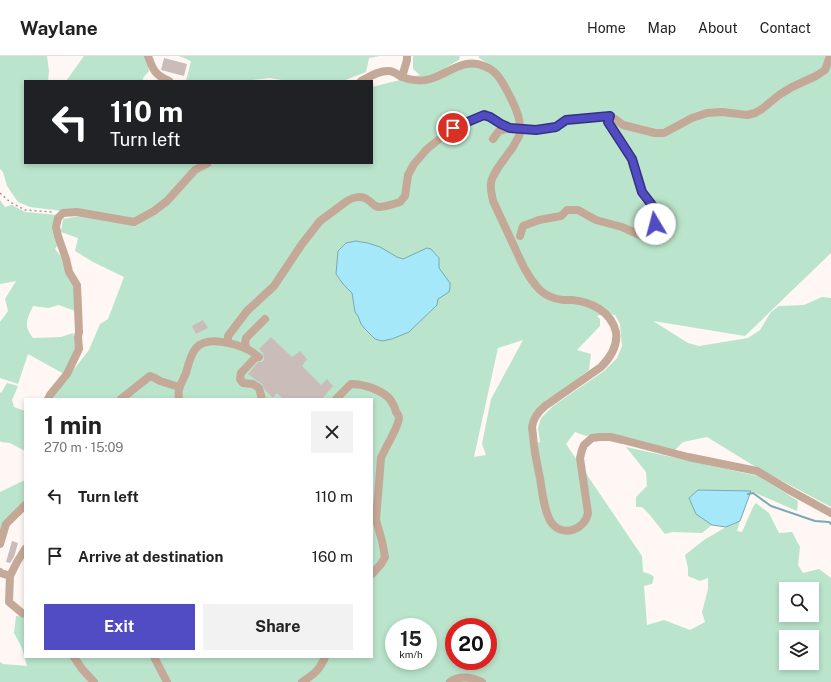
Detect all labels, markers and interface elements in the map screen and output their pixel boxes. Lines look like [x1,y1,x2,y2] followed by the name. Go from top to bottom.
[20,17,98,39] text: Waylane
[587,20,626,36] text: Home
[648,20,676,36] text: Map
[698,20,738,36] text: About
[760,20,811,36] text: Contact
[110,95,183,128] text: 110 m
[44,96,96,148] icon: left
[436,111,470,145] pin
[442,117,464,139] icon: arrive
[110,129,180,150] text: Turn left
[634,203,676,245] position arrow
[44,411,102,439] text: 1 min
[311,411,353,453] button: close
[44,440,123,455] text: 270 m · 15:09
[44,485,66,507] icon: left
[78,488,139,505] text: Turn left
[315,488,353,505] text: 110 m
[44,545,66,567] icon: arrive
[78,548,223,565] text: Arrive at destination
[312,548,353,565] text: 160 m
[779,582,819,670] map controls
[779,582,819,622] button: search
[44,604,195,650] button: Exit
[203,604,353,650] button: Share
[445,618,497,670] speed limit sign: 20
[400,627,422,651] text: 15
[779,630,819,670] button: layers
[399,648,423,660] text: km/h

